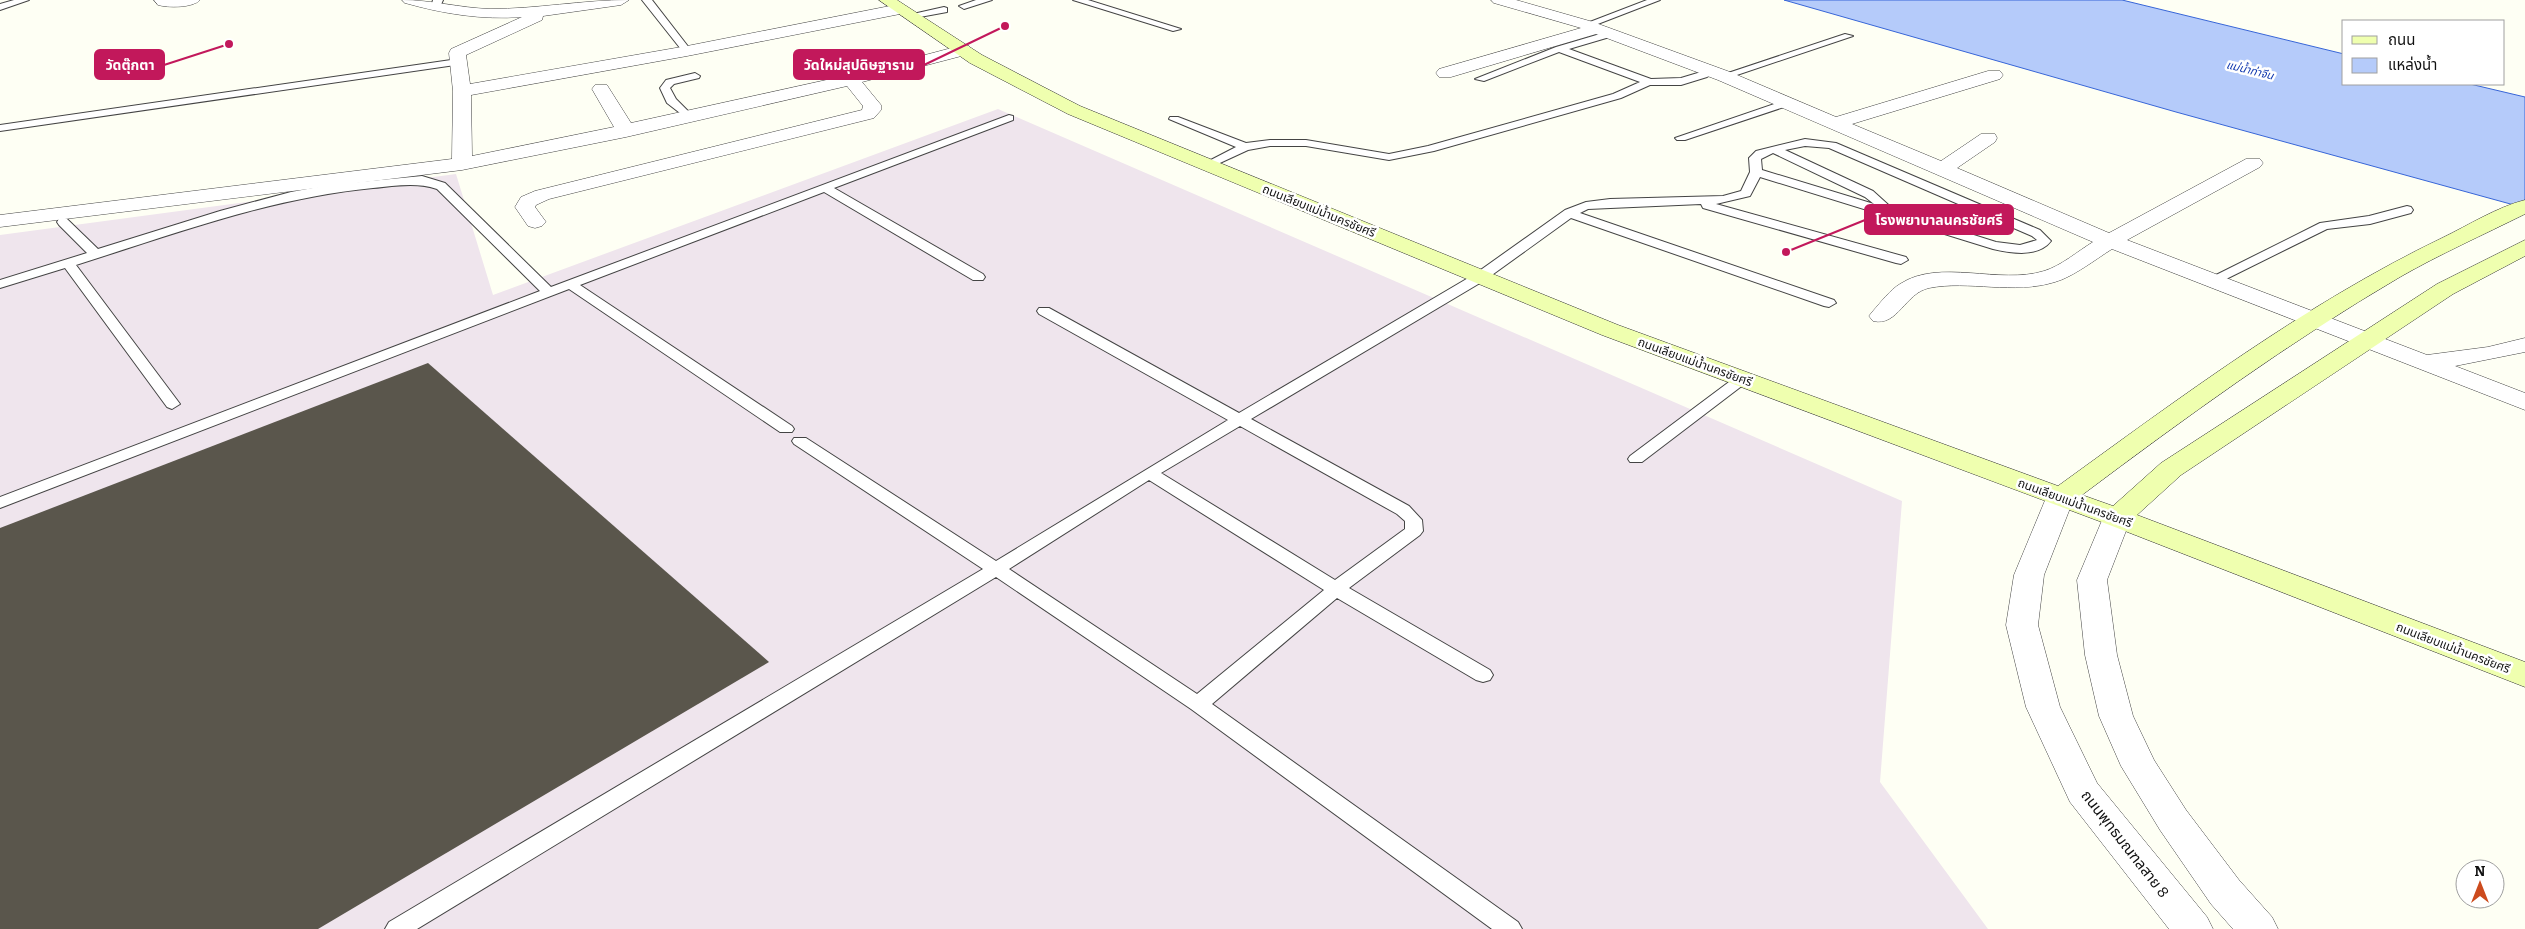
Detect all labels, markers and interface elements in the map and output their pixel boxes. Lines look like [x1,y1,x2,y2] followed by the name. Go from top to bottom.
[2342,20,2505,85] legend
[2388,31,2415,49] text: ถนน
[95,50,164,79] callout: วัดตุ๊กตา
[794,50,924,79] callout: วัดใหม่สุปดิษฐาราม
[2388,54,2437,74] text: แหล่งน้ำ
[2225,56,2276,83] water label: แม่น้ำท่าจีน
[105,57,155,74] text: วัดตุ๊กตา
[804,57,914,74] text: วัดใหม่สุปดิษฐาราม
[1260,180,1378,240] street label: ถนนเลียบแม่น้ำนครชัยศรี
[1865,205,2013,234] callout: โรงพยาบาลนครชัยศรี
[1875,212,2003,229] text: โรงพยาบาลนครชัยศรี
[1636,333,1755,389] street label: ถนนเลียบแม่น้ำนครชัยศรี
[2016,474,2135,530] street label: ถนนเลียบแม่น้ำนครชัยศรี
[2394,618,2513,676] street label: ถนนเลียบแม่น้ำนครชัยศรี
[2077,787,2173,901] street label: ถนนพุทธมณฑลสาย 8
[2455,859,2505,909] north arrow
[2475,863,2486,880] text: N

